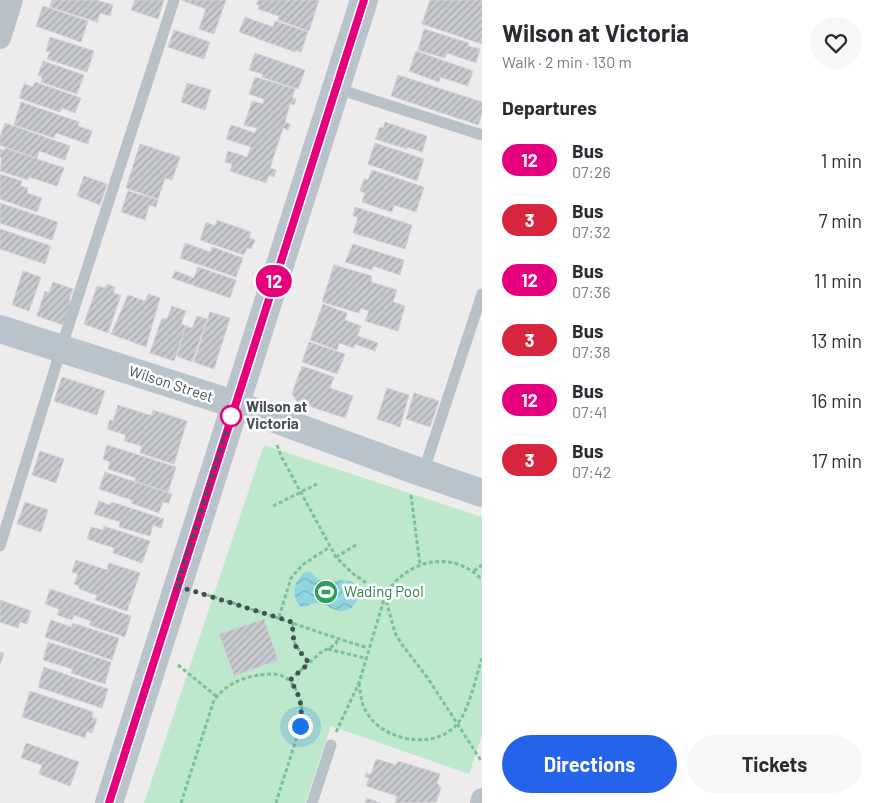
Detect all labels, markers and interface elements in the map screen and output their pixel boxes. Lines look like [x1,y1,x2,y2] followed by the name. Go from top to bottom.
[810,17,862,69] button: heart
[502,18,689,47] text: Wilson at Victoria
[502,52,632,71] text: Walk · 2 min · 130 m
[502,96,597,119] text: Departures
[572,139,604,162] text: Bus
[521,149,538,171] text: 12
[821,149,862,172] text: 1 min
[572,162,611,181] text: 07:26
[572,199,604,222] text: Bus
[525,209,534,231] text: 3
[818,209,862,232] text: 7 min
[572,222,611,241] text: 07:32
[572,259,604,282] text: Bus
[252,265,296,297] line badge: 12
[521,269,538,291] text: 12
[814,269,862,292] text: 11 min
[266,270,282,292] text: 12
[572,282,611,301] text: 07:36
[572,319,604,342] text: Bus
[525,329,534,351] text: 3
[811,329,862,352] text: 13 min
[572,342,611,361] text: 07:38
[127,361,216,405] street label: Wilson Street
[572,379,604,402] text: Bus
[521,389,538,411] text: 12
[811,389,862,412] text: 16 min
[246,397,307,432] place label: Wilson at Victoria
[572,402,607,421] text: 07:41
[220,405,242,427] marker: Wilson at Victoria
[572,439,604,462] text: Bus
[525,449,534,471] text: 3
[812,449,862,472] text: 17 min
[572,462,611,481] text: 07:42
[313,579,339,605] sports icon: Wading Pool
[344,582,424,600] place label: Wading Pool
[288,714,313,739] your location
[502,735,677,793] button: Directions
[687,735,862,793] button: Tickets

